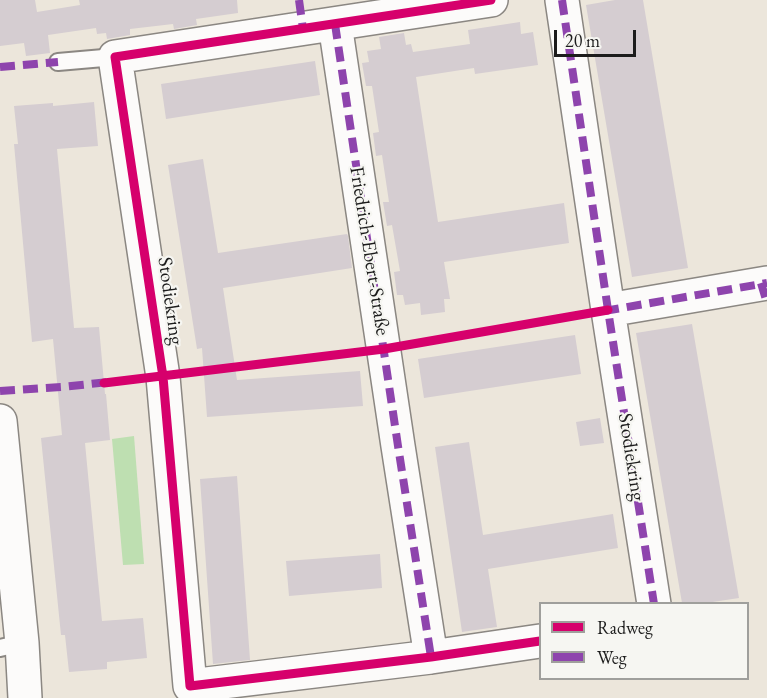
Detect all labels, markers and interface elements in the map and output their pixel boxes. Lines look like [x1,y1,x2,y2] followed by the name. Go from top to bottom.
[557,18,640,56] scale bar
[565,29,600,52] text: 20 m
[344,165,394,337] street label: Friedrich-Ebert-Straße
[152,256,188,346] street label: Stodiekring
[612,411,650,503] street label: Stodiekring
[539,602,749,680] legend
[597,616,653,639] text: Radweg
[597,646,627,669] text: Weg

